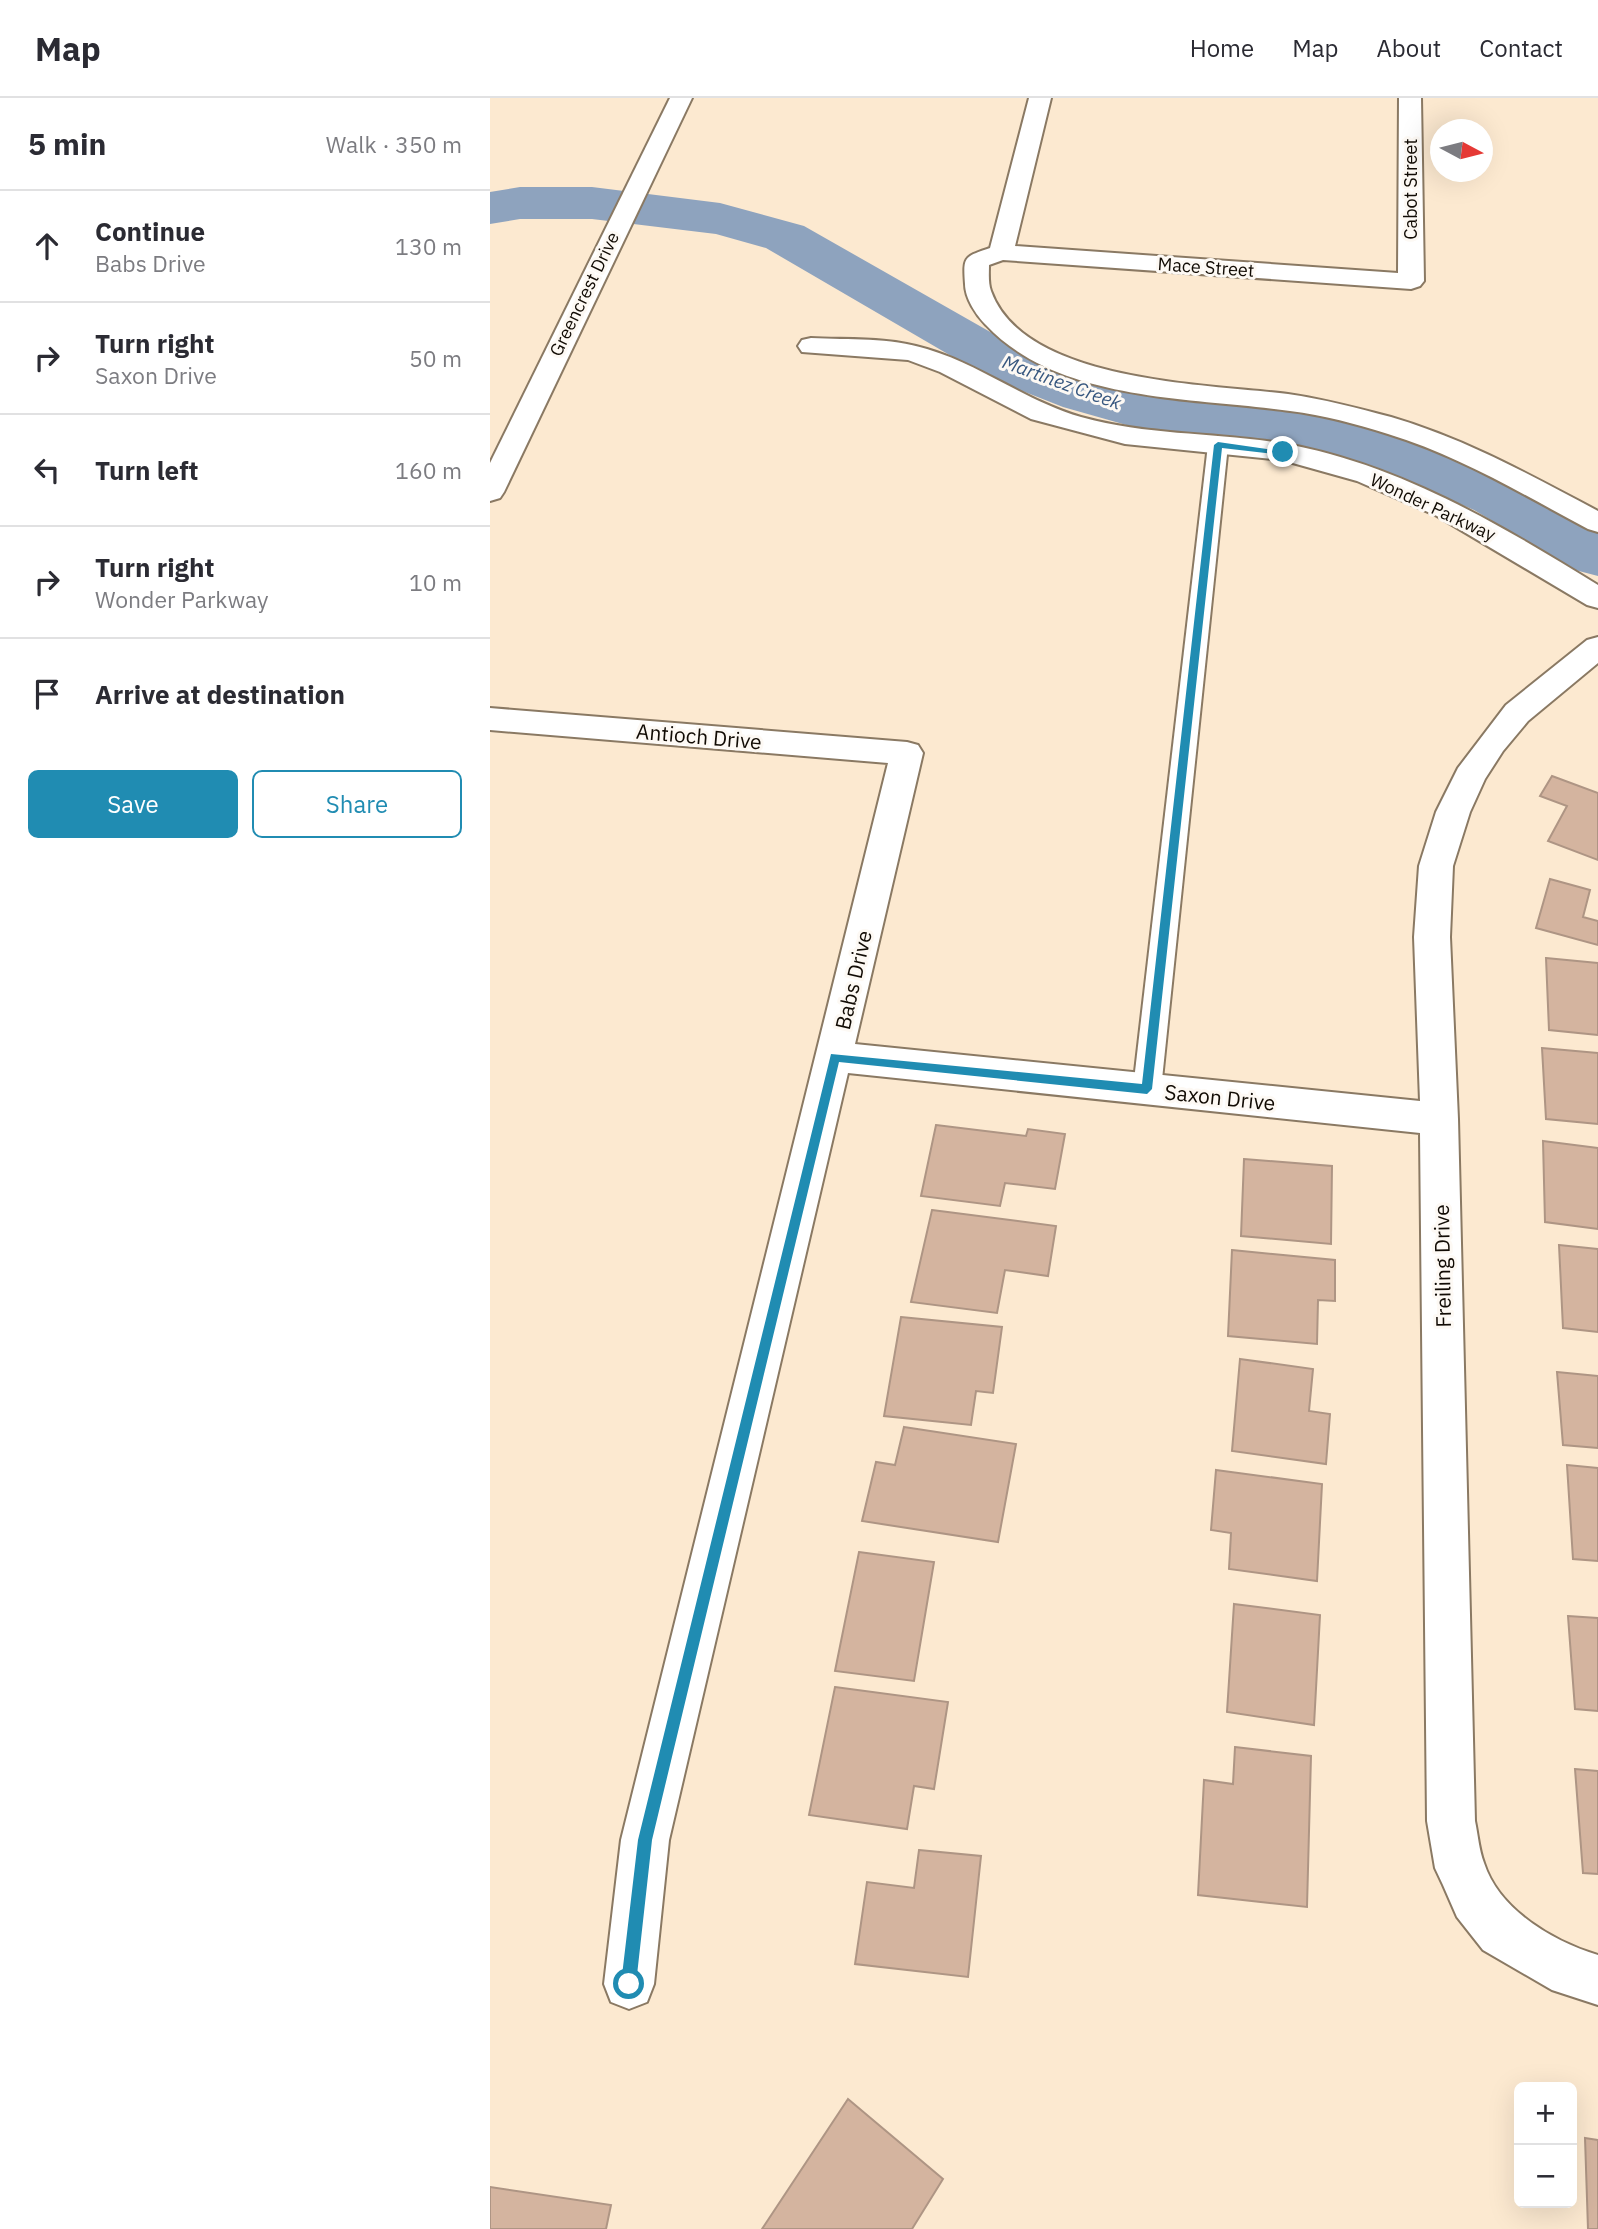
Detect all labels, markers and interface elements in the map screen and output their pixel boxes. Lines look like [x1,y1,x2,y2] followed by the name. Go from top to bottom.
[35,27,101,70] text: Map
[1190,32,1254,64] text: Home
[1292,32,1338,64] text: Map
[1376,32,1441,64] text: About
[1479,32,1563,64] text: Contact
[1430,119,1493,182] north arrow
[28,124,106,163] text: 5 min
[326,129,462,159] text: Walk · 350 m
[1399,138,1422,240] street label: Cabot Street
[95,214,205,248] text: Continue
[28,227,66,265] icon: ahead
[544,228,624,360] street label: Greencrest Drive
[395,231,462,261] text: 130 m
[95,248,206,278] text: Babs Drive
[1157,252,1255,282] street label: Mace Street
[95,326,214,360] text: Turn right
[28,339,66,377] icon: right
[409,343,462,373] text: 50 m
[999,349,1126,415] water label: Martinez Creek
[95,360,217,390] text: Saxon Drive
[1267,436,1298,467] route end
[28,451,66,489] icon: left
[95,453,198,487] text: Turn left
[395,455,462,485] text: 160 m
[1367,468,1499,546] street label: Wonder Parkway
[95,550,214,584] text: Turn right
[28,563,66,601] icon: right
[409,567,462,597] text: 10 m
[95,584,269,614] text: Wonder Parkway
[28,675,66,713] icon: arrive
[95,677,345,711] text: Arrive at destination
[635,717,763,755] street label: Antioch Drive
[28,770,238,838] button: Save
[252,770,462,838] button: Share
[828,928,878,1032] street label: Babs Drive
[1163,1077,1277,1117] street label: Saxon Drive
[1427,1204,1457,1328] street label: Freiling Drive
[613,1968,644,1999] route start
[1514,2082,1577,2208] map controls
[1514,2082,1577,2145] button: +
[1514,2145,1577,2208] button: −

